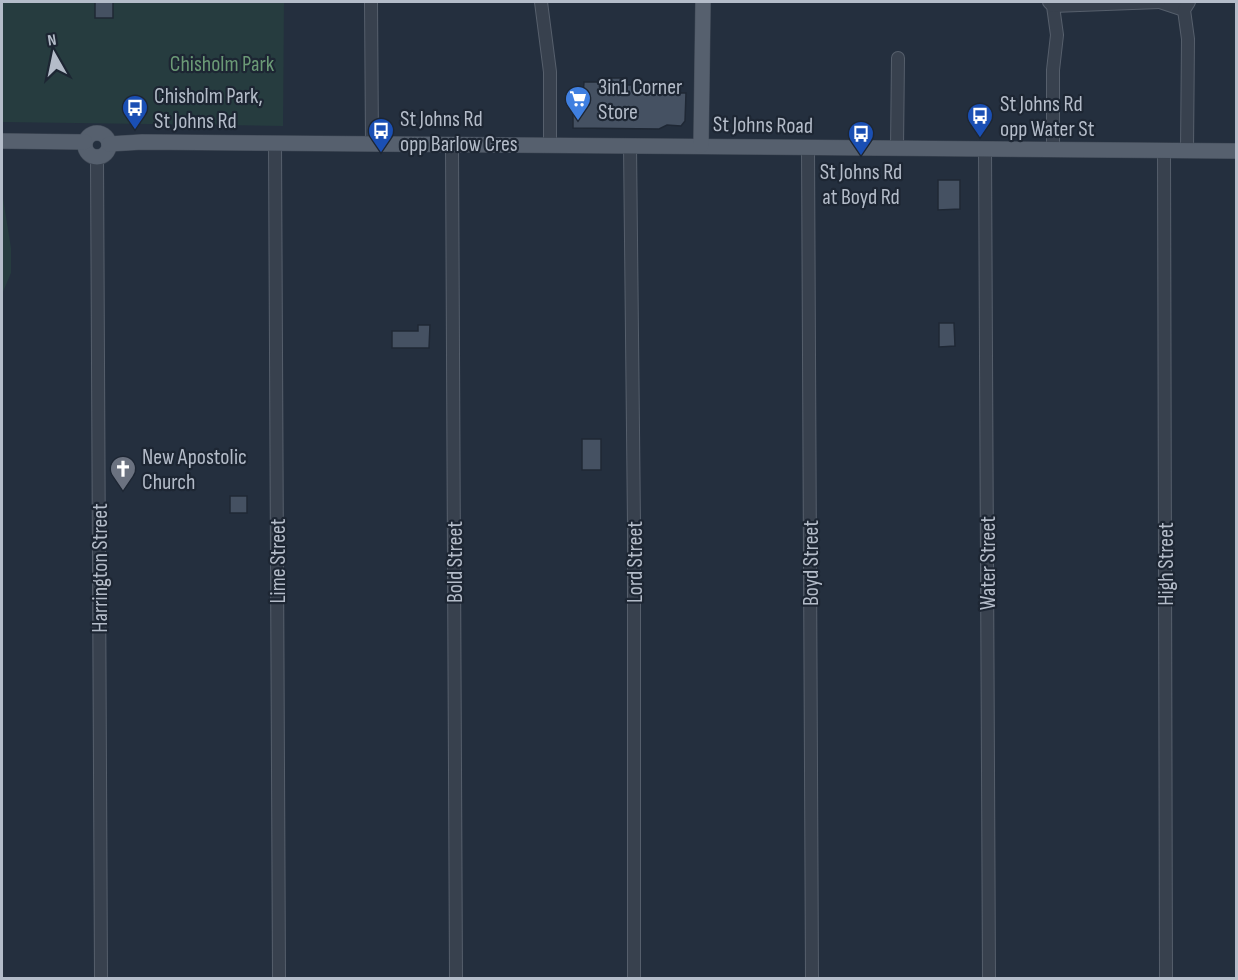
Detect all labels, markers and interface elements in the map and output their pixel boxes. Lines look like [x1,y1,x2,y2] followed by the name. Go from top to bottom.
[24,24,84,84] north arrow
[46,31,58,51] text: N
[170,51,275,78] park label: Chisholm Park
[598,74,682,126] place label: 3in1 Corner Store
[154,83,263,135] place label: Chisholm Park, St Johns Rd
[563,84,593,122] supermarket icon: 3in1 Corner Store
[1000,91,1095,143] place label: St Johns Rd opp Water St
[120,93,150,131] bus stop icon: Chisholm Park, St Johns Rd
[965,101,995,139] bus stop icon: St Johns Rd opp Water St
[400,106,518,158] place label: St Johns Rd opp Barlow Cres
[713,111,813,140] street label: St Johns Road
[366,116,396,154] bus stop icon: St Johns Rd opp Barlow Cres
[846,119,876,157] bus stop icon: St Johns Rd at Boyd Rd
[820,159,902,211] place label: St Johns Rd at Boyd Rd
[142,444,247,496] place label: New Apostolic Church
[108,454,138,492] church icon: New Apostolic Church
[87,503,114,633] street label: Harrington Street
[975,516,1002,610] street label: Water Street
[265,518,292,604] street label: Lime Street
[798,520,825,606] street label: Boyd Street
[442,521,469,603] street label: Bold Street
[622,521,649,603] street label: Lord Street
[1153,522,1180,606] street label: High Street

